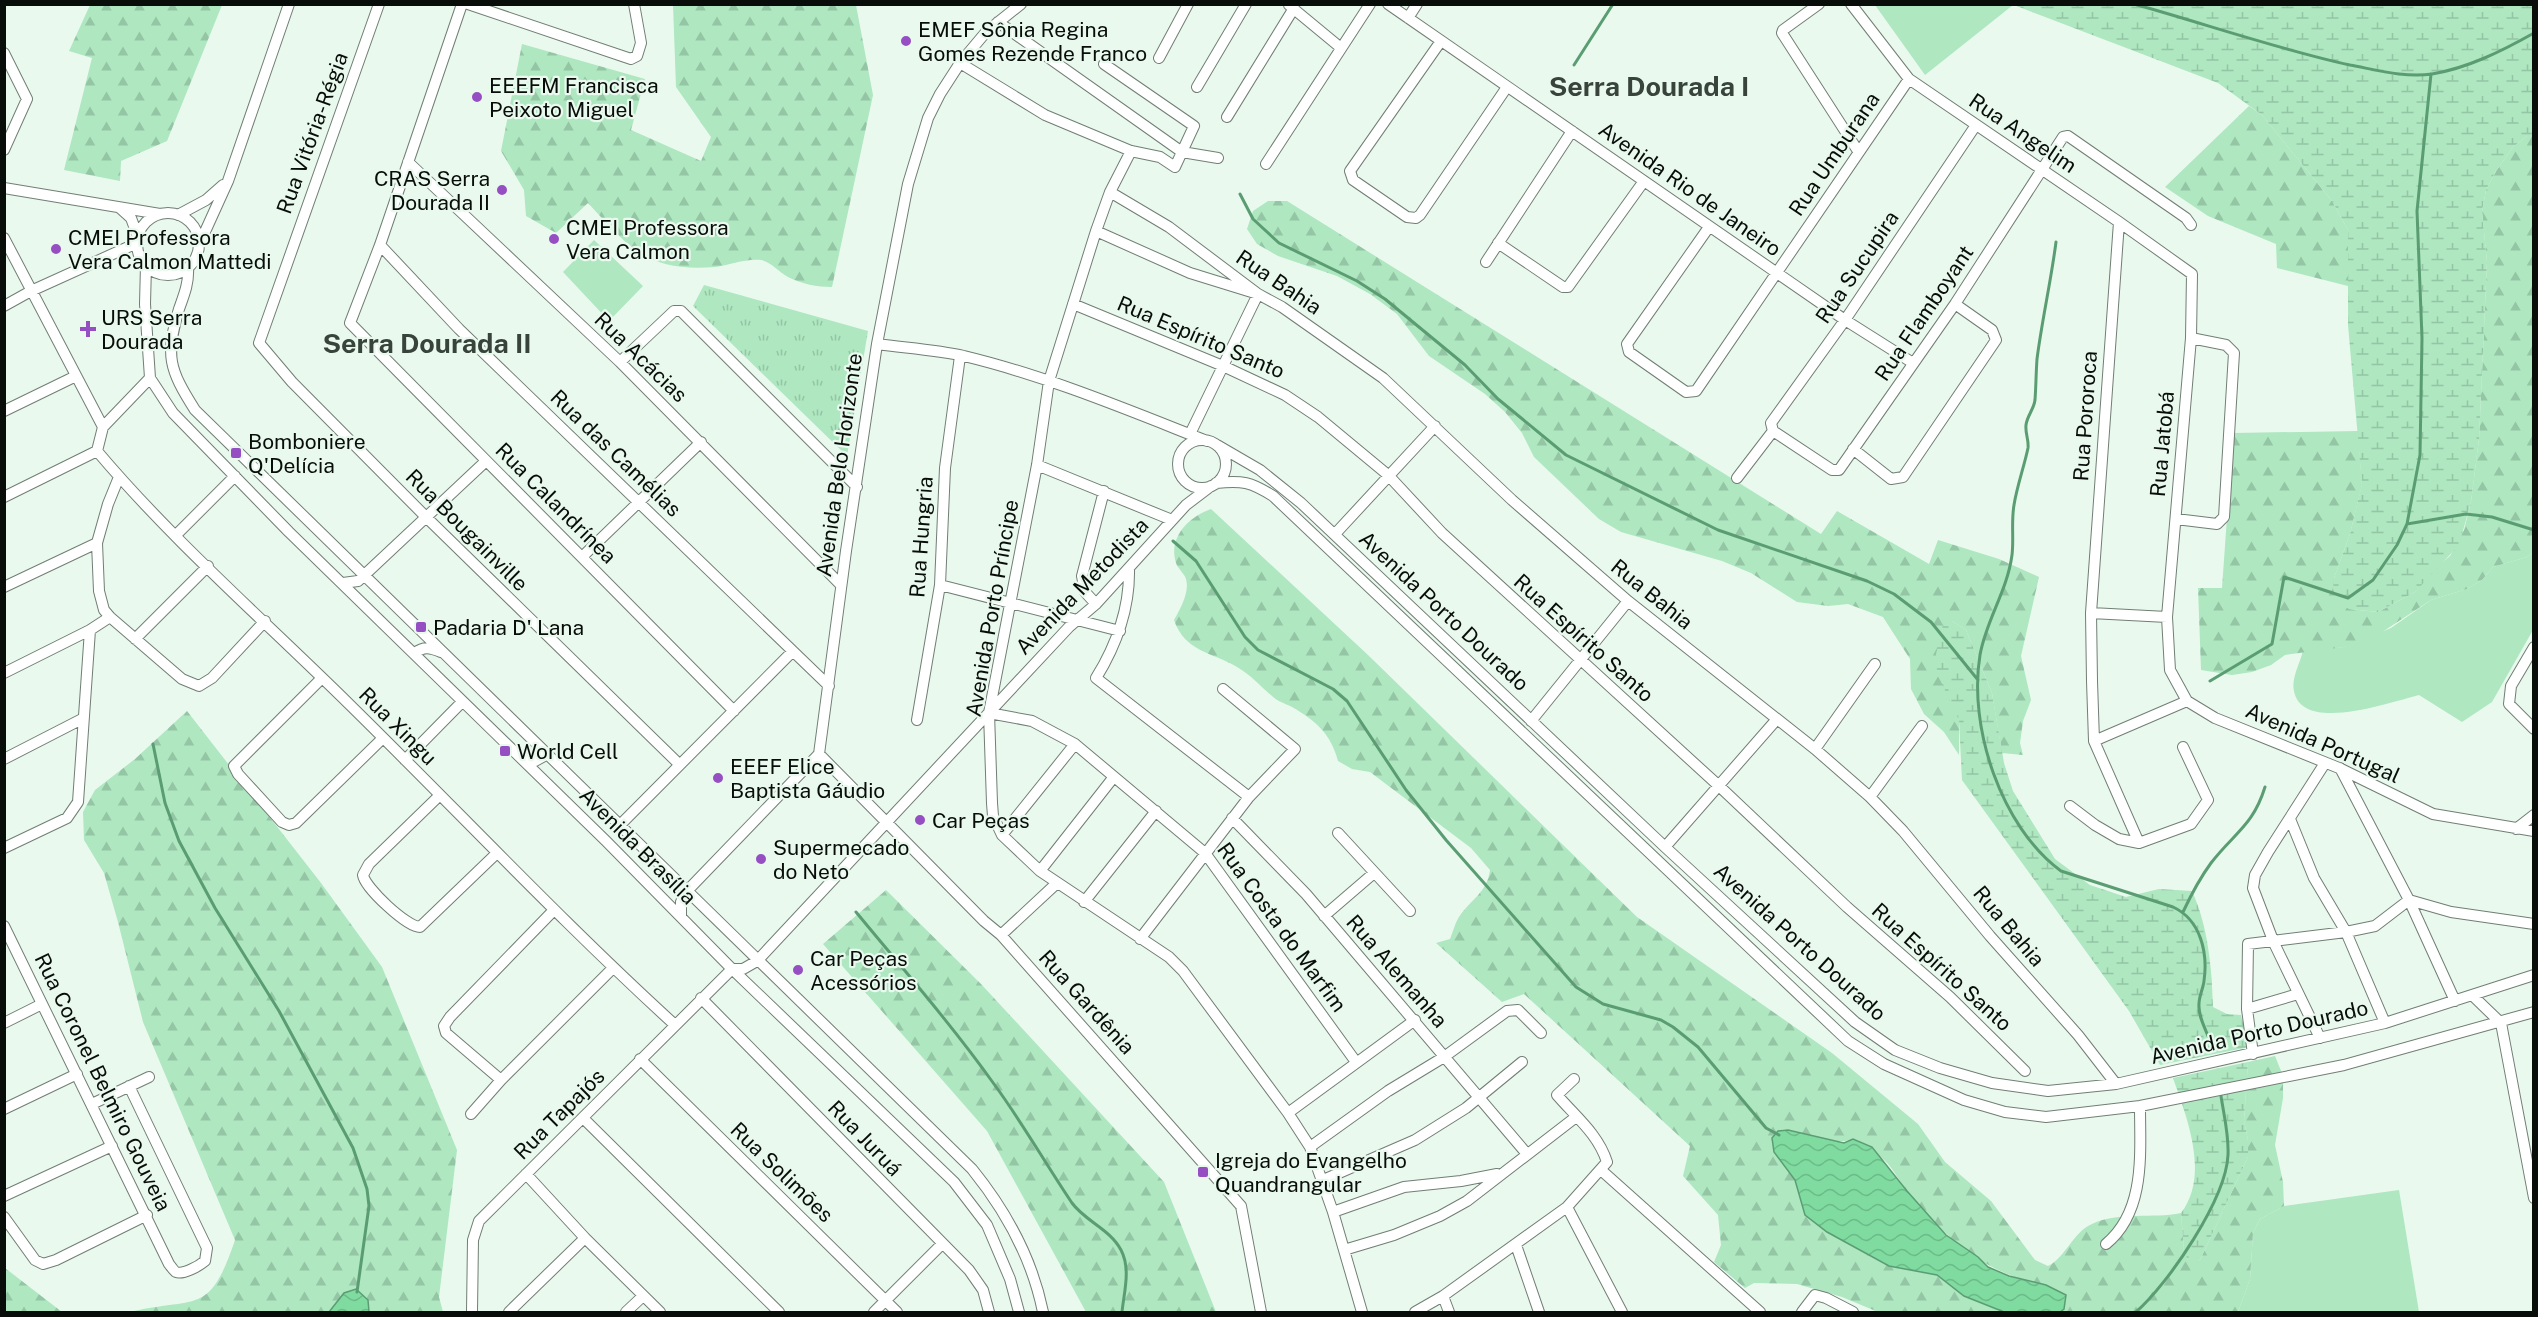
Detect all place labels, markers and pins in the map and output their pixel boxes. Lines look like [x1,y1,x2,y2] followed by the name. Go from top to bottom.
[918,17,1147,66] place label: EMEF Sônia Regina Gomes Rezende Franco
[899,34,913,48] marker: EMEF Sônia Regina Gomes Rezende Franco
[489,73,659,122] place label: EEEFM Francisca Peixoto Miguel
[470,90,484,104] marker: EEEFM Francisca Peixoto Miguel
[374,166,490,215] place label: CRAS Serra Dourada II
[495,183,509,197] marker: CRAS Serra Dourada II
[566,215,729,264] place label: CMEI Professora Vera Calmon
[68,225,272,274] place label: CMEI Professora Vera Calmon Mattedi
[547,232,561,246] marker: CMEI Professora Vera Calmon
[49,242,63,256] marker: CMEI Professora Vera Calmon Mattedi
[101,305,202,354] place label: URS Serra Dourada
[79,320,97,338] marker: URS Serra Dourada
[248,429,366,478] place label: Bomboniere Q'Delícia
[229,446,243,460] marker: Bomboniere Q'Delícia
[433,615,584,640] place label: Padaria D' Lana
[414,620,428,634] marker: Padaria D' Lana
[517,739,618,764] place label: World Cell
[498,744,512,758] marker: World Cell
[730,754,885,803] place label: EEEF Elice Baptista Gáudio
[711,771,725,785] marker: EEEF Elice Baptista Gáudio
[932,808,1030,833] place label: Car Peças
[913,813,927,827] marker: Car Peças
[773,835,909,884] place label: Supermecado do Neto
[754,852,768,866] marker: Supermecado do Neto
[810,946,917,995] place label: Car Peças Acessórios
[791,963,805,977] marker: Car Peças Acessórios
[1215,1148,1407,1197] place label: Igreja do Evangelho Quandrangular
[1196,1165,1210,1179] marker: Igreja do Evangelho Quandrangular

